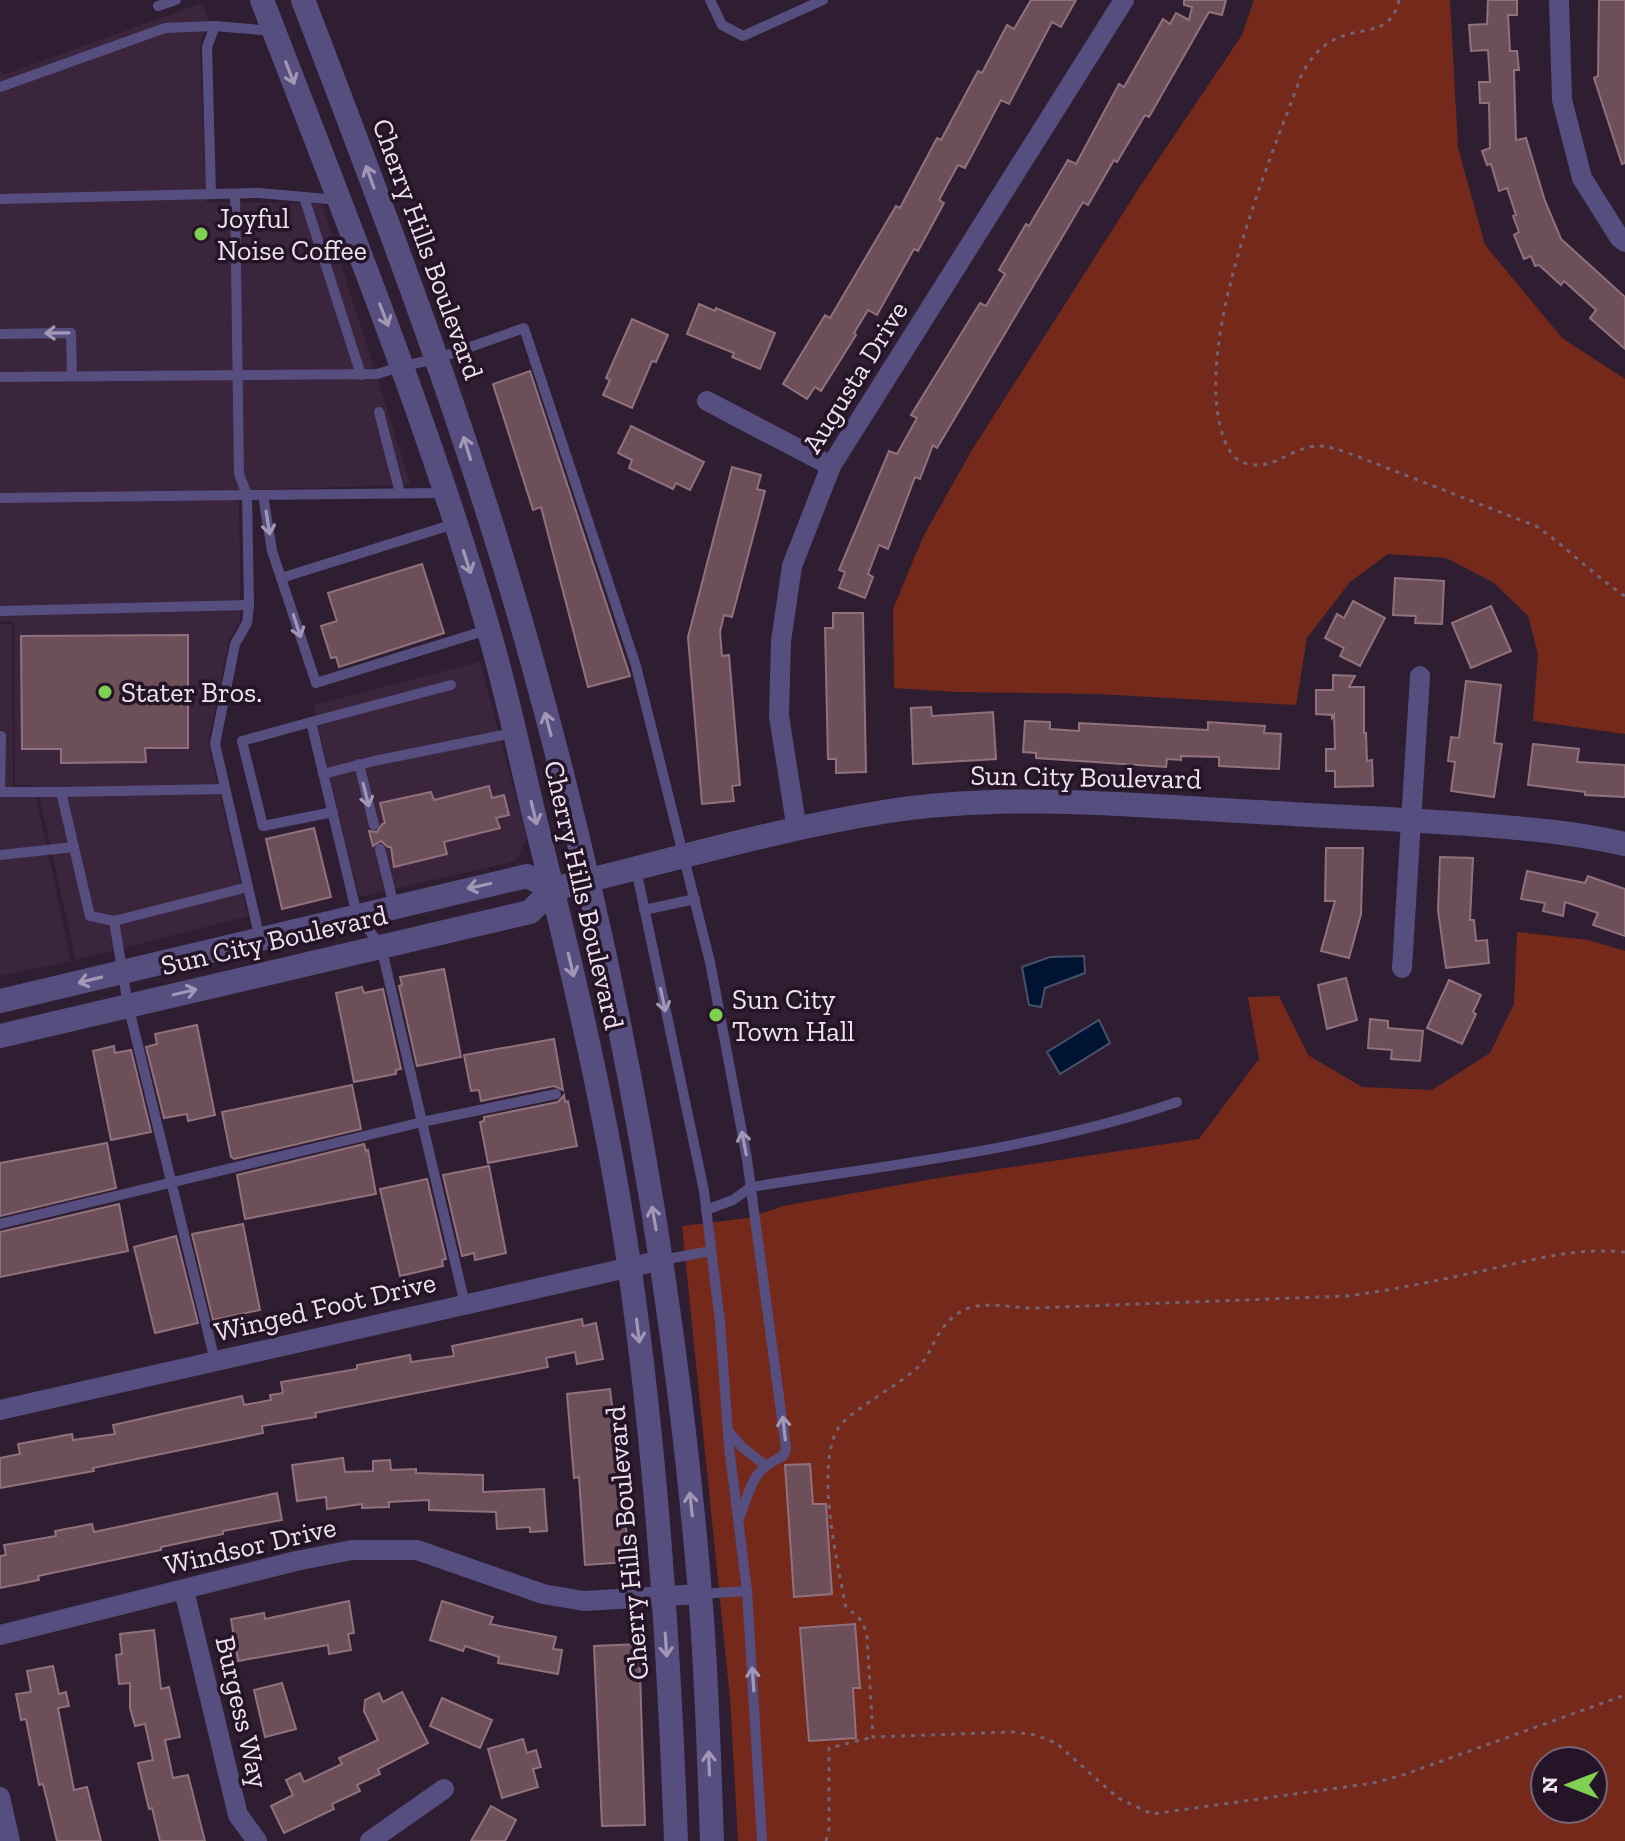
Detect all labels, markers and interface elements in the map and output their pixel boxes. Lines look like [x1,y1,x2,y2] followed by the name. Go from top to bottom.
[284,60,298,85] one-way arrow
[365,114,491,384] street label: Cherry Hills Boulevard
[361,164,376,189] one-way arrow
[217,202,367,267] place label: Joyful Noise Coffee
[192,225,210,243] marker: Joyful Noise Coffee
[795,295,915,459] street label: Augusta Drive
[378,303,392,327] one-way arrow
[44,325,71,341] one-way arrow
[459,435,474,461] one-way arrow
[261,510,276,535] one-way arrow
[460,549,475,574] one-way arrow
[290,613,305,638] one-way arrow
[121,676,262,709] place label: Stater Bros.
[96,683,114,701] marker: Stater Bros.
[540,711,555,737] one-way arrow
[537,757,631,1033] street label: Cherry Hills Boulevard
[970,758,1202,796] street label: Sun City Boulevard
[360,781,375,807] one-way arrow
[527,799,542,825] one-way arrow
[467,879,493,894] one-way arrow
[158,898,390,982] street label: Sun City Boulevard
[564,952,579,977] one-way arrow
[78,974,104,989] one-way arrow
[732,983,855,1048] place label: Sun City Town Hall
[171,984,197,999] one-way arrow
[657,987,672,1012] one-way arrow
[707,1006,725,1024] marker: Sun City Town Hall
[735,1131,750,1157] one-way arrow
[646,1206,661,1231] one-way arrow
[211,1265,439,1349] street label: Winged Foot Drive
[630,1317,645,1343] one-way arrow
[599,1405,655,1681] street label: Cherry Hills Boulevard
[777,1416,792,1442] one-way arrow
[683,1491,698,1518] one-way arrow
[161,1510,339,1582] street label: Windsor Drive
[659,1631,674,1658] one-way arrow
[208,1633,276,1792] street label: Burgess Way
[745,1666,760,1693] one-way arrow
[1529,1745,1609,1825] north arrow
[702,1750,717,1777] one-way arrow
[1536,1776,1563,1793] text: N

